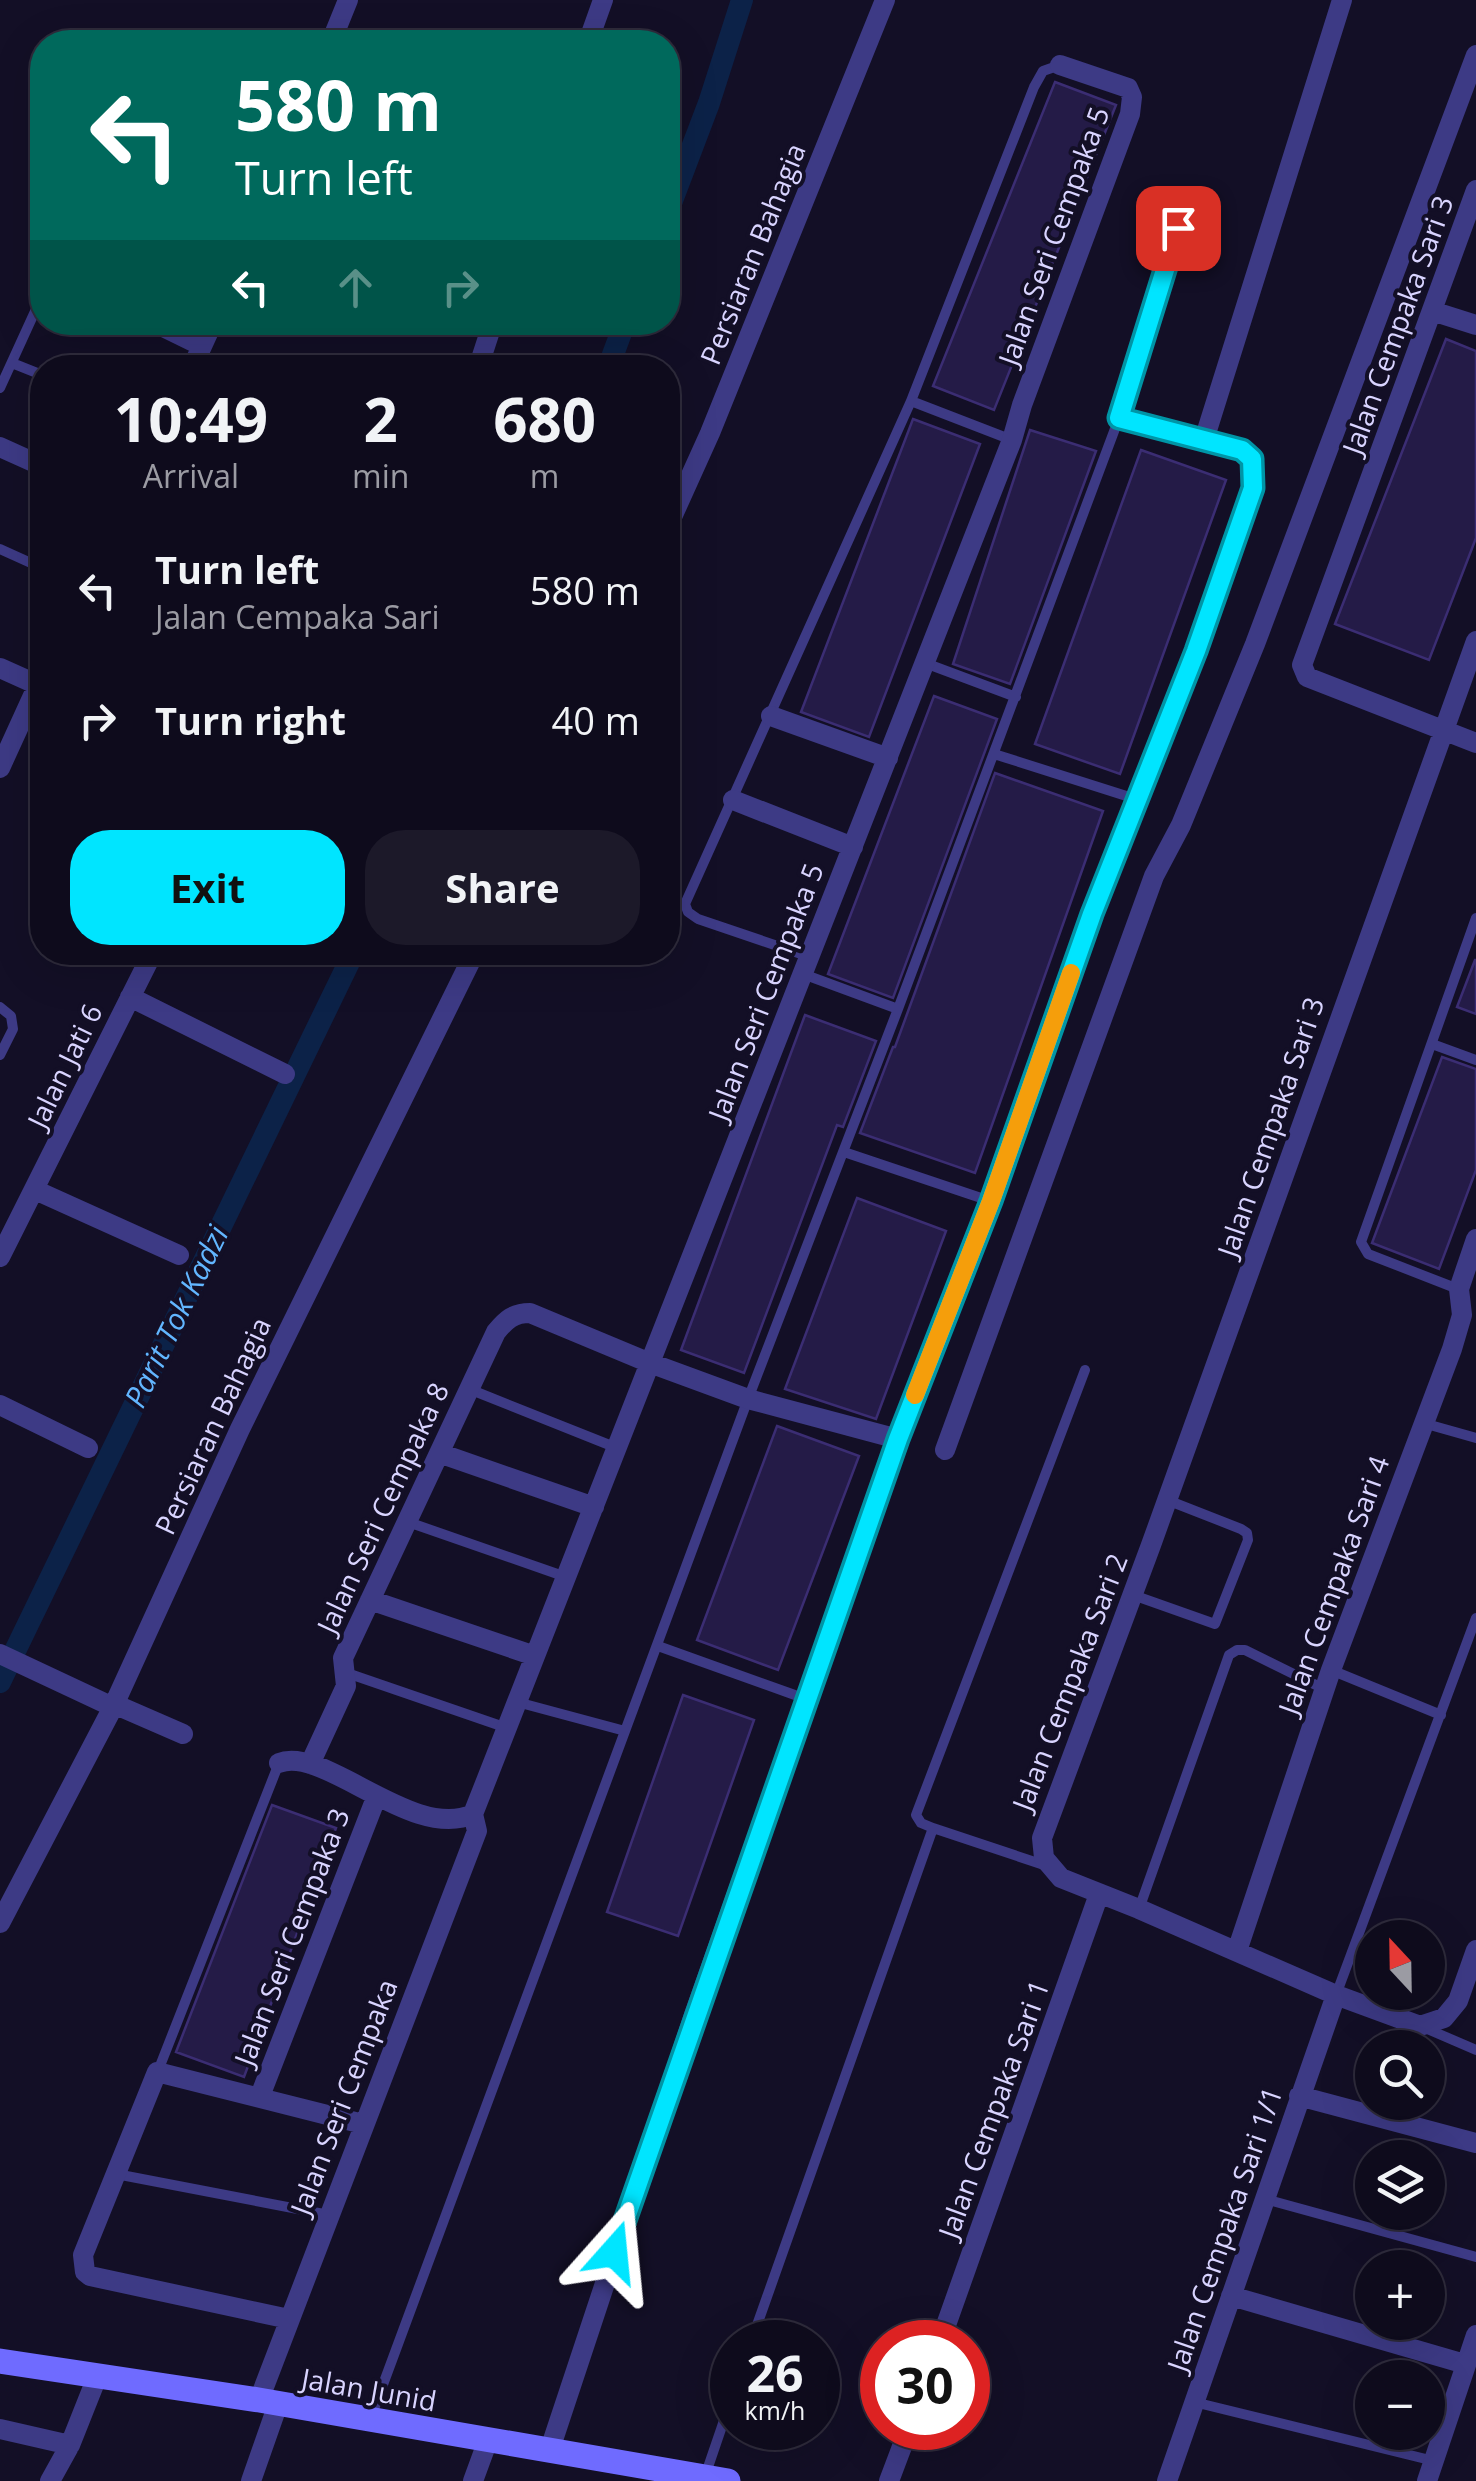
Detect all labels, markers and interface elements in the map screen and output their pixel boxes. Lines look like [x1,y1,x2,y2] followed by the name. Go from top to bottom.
[235,56,442,152] text: 580 m
[70,70,200,200] icon: left
[988,101,1118,373] street label: Jalan Seri Cempaka 5
[690,137,814,370] street label: Persiaran Bahagia
[235,147,413,208] text: Turn left
[1136,186,1221,271] pin
[1332,190,1461,462] street label: Jalan Cempaka Sari 3
[1151,201,1206,256] icon: arrive
[223,260,278,315] icon: left
[328,260,383,315] icon: ahead
[433,260,488,315] icon: right
[114,378,268,460] text: 10:49
[364,378,398,460] text: 2
[493,378,596,460] text: 680
[143,454,239,497] text: Arrival
[352,454,409,497] text: min
[530,454,559,497] text: m
[155,543,319,595] text: Turn left
[70,563,125,618] icon: left
[530,564,640,616] text: 580 m
[155,595,440,638] text: Jalan Cempaka Sari
[70,693,125,748] icon: right
[155,694,346,746] text: Turn right
[551,694,640,746] text: 40 m
[70,830,345,945] button: Exit
[365,830,640,945] button: Share
[697,858,832,1128] street label: Jalan Seri Cempaka 5
[1207,992,1332,1264] street label: Jalan Cempaka Sari 3
[16,997,110,1137] street label: Jalan Jati 6
[114,1218,238,1414] water label: Parit Tok Kadzi
[145,1311,279,1540] street label: Persiaran Bahagia
[306,1376,457,1642] street label: Jalan Seri Cempaka 8
[1268,1450,1397,1722] street label: Jalan Cempaka Sari 4
[1001,1548,1136,1818] street label: Jalan Cempaka Sari 2
[223,1803,358,2073] street label: Jalan Seri Cempaka 3
[1355,1920,1445,2010] north arrow
[1355,1920,1445,2450] map controls
[280,1973,405,2223] street label: Jalan Seri Cempaka
[928,1974,1057,2246] street label: Jalan Cempaka Sari 1
[1355,2030,1445,2120] button: search
[1156,2081,1291,2379] street label: Jalan Cempaka Sari 1/1
[1355,2140,1445,2230] button: layers
[562,2200,666,2304] position arrow
[1355,2250,1445,2340] button: +
[860,2320,990,2450] speed limit sign: 30
[746,2339,804,2407] text: 26
[296,2358,440,2420] street label: Jalan Junid
[1355,2360,1445,2450] button: −
[745,2393,805,2427] text: km/h

